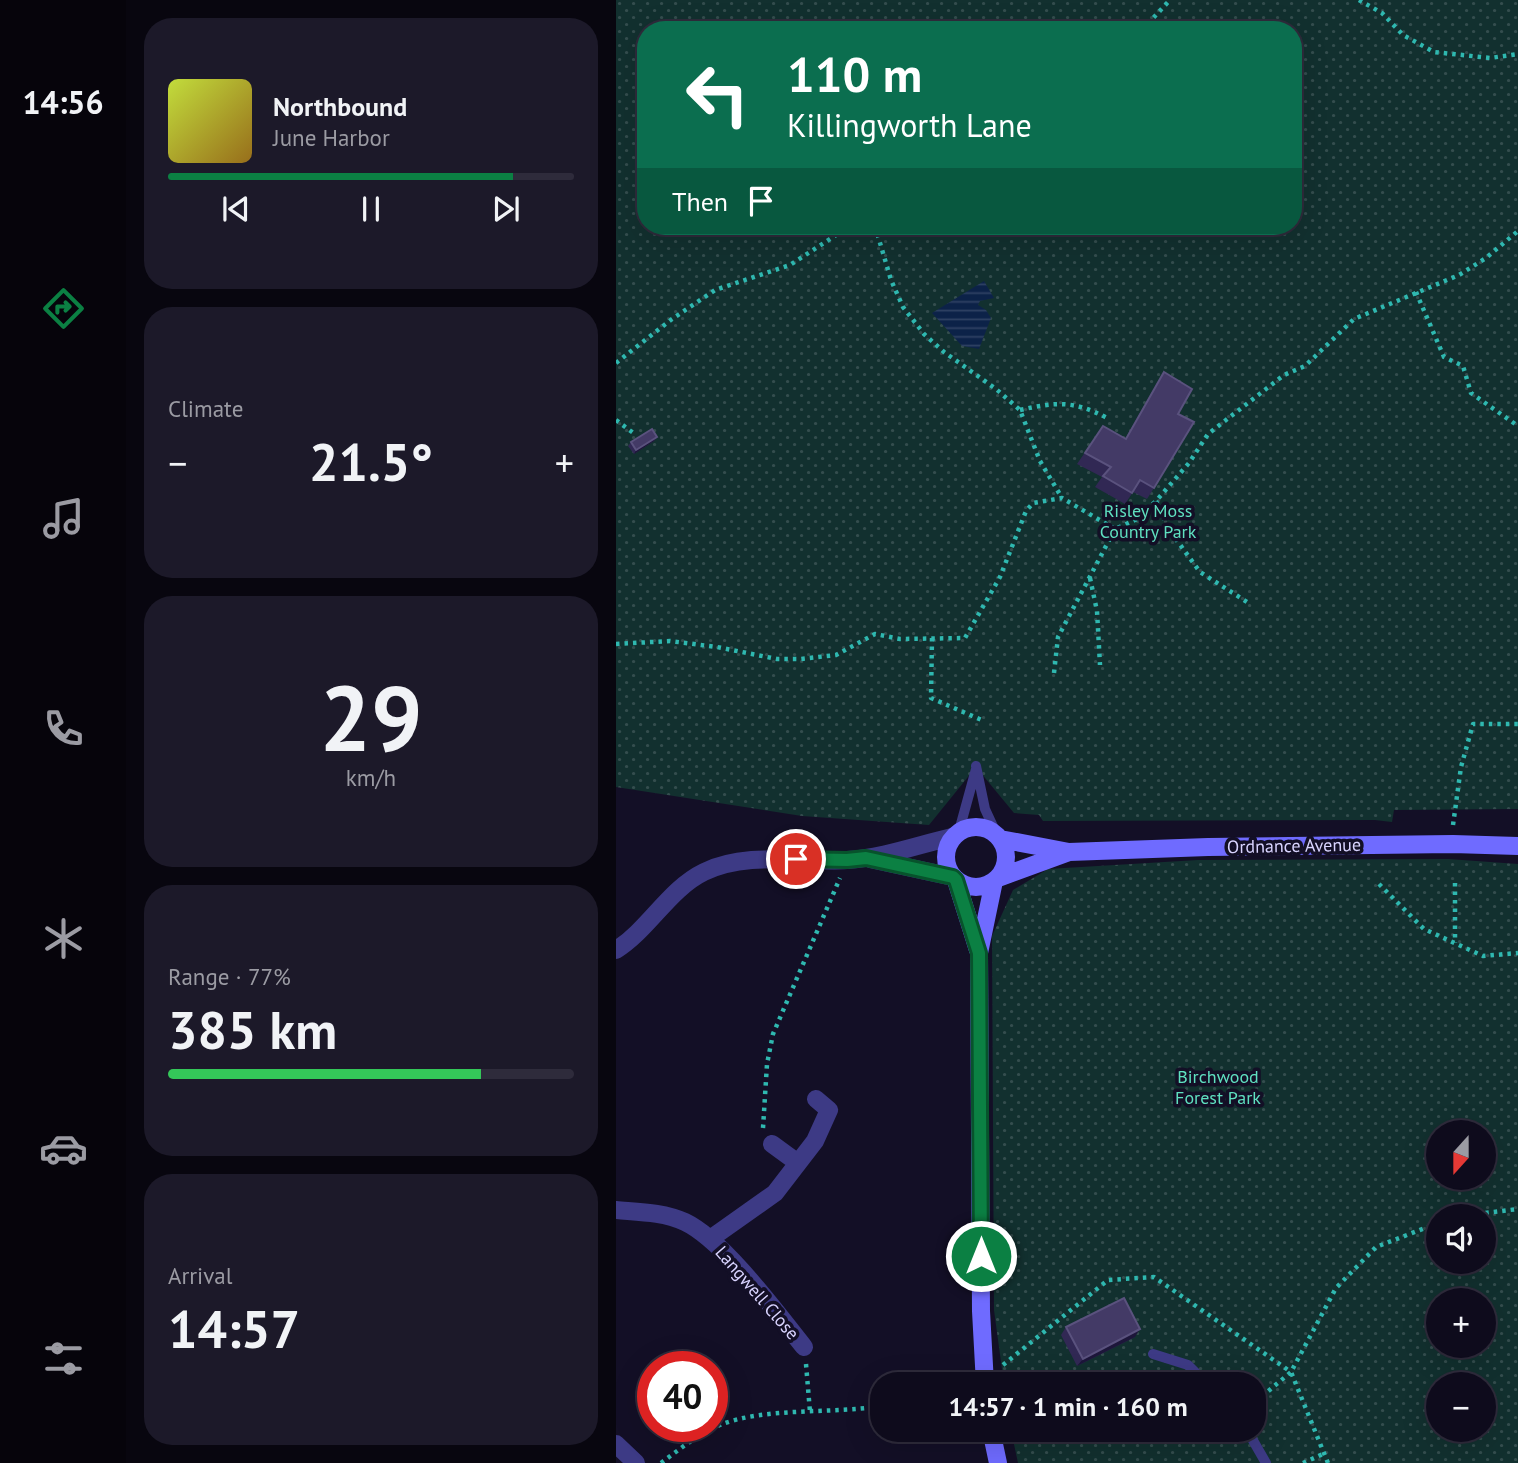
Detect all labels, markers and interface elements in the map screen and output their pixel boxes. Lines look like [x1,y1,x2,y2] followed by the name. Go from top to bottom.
[787,42,922,106] text: 110 m
[672,49,763,140] icon: left
[22,81,104,123] text: 14:56
[273,90,407,123] text: Northbound
[787,104,1032,146] text: Killingworth Lane
[273,123,390,152] text: June Harbor
[742,182,780,220] icon: arrive
[672,185,728,218] text: Then
[217,190,255,228] icon: previous
[352,190,390,228] icon: pause
[487,190,525,228] icon: next
[39,284,88,333] icon: directions
[168,394,243,423] text: Climate
[309,428,433,495] text: 21.5°
[168,438,187,487] text: −
[555,438,574,487] text: +
[39,494,88,543] icon: music
[1100,499,1197,543] park label: Risley Moss Country Park
[319,658,423,776] text: 29
[39,704,88,753] icon: phone
[346,763,396,792] text: km/h
[766,829,826,889] pin
[1227,833,1361,858] street label: Ordnance Avenue
[777,840,815,878] icon: arrive
[39,914,88,963] icon: climate
[168,962,291,991] text: Range · 77%
[168,996,337,1063] text: 385 km
[1175,1065,1261,1109] park label: Birchwood Forest Park
[1426,1120,1496,1190] north arrow
[1426,1120,1496,1442] map controls
[39,1124,88,1173] icon: car
[1426,1204,1496,1274] button: sound
[944,1219,1018,1293] position arrow
[710,1241,804,1344] street label: Langwell Close
[168,1261,232,1290] text: Arrival
[1426,1288,1496,1358] button: +
[168,1295,300,1362] text: 14:57
[39,1334,88,1383] icon: filters
[637,1351,728,1442] speed limit sign: 40
[1426,1372,1496,1442] button: −
[948,1390,1188,1423] text: 14:57 · 1 min · 160 m

